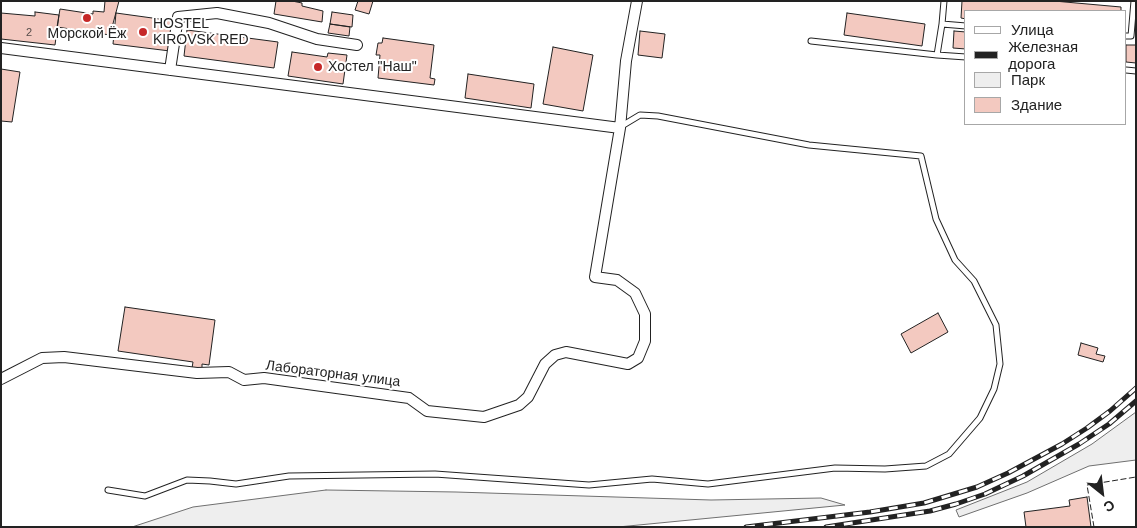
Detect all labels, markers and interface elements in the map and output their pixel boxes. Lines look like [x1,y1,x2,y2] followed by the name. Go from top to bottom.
[964,10,1127,125] legend
[81,12,93,24] marker: Морской Ёж
[153,16,249,48] place label: HOSTEL KIROVSK RED
[1011,21,1054,38] text: Улица
[26,26,32,40] house number: 2
[48,26,126,42] place label: Морской Ёж
[137,26,149,38] marker: HOSTEL KIROVSK RED
[1008,38,1078,72] text: Железная дорога
[328,59,417,75] place label: Хостел "Наш"
[312,61,324,73] marker: Хостел "Наш"
[1011,71,1045,88] text: Парк
[1011,96,1062,113] text: Здание
[265,357,401,391] street label: Лабораторная улица
[1077,468,1127,518] north arrow
[1101,497,1118,516] text: С

